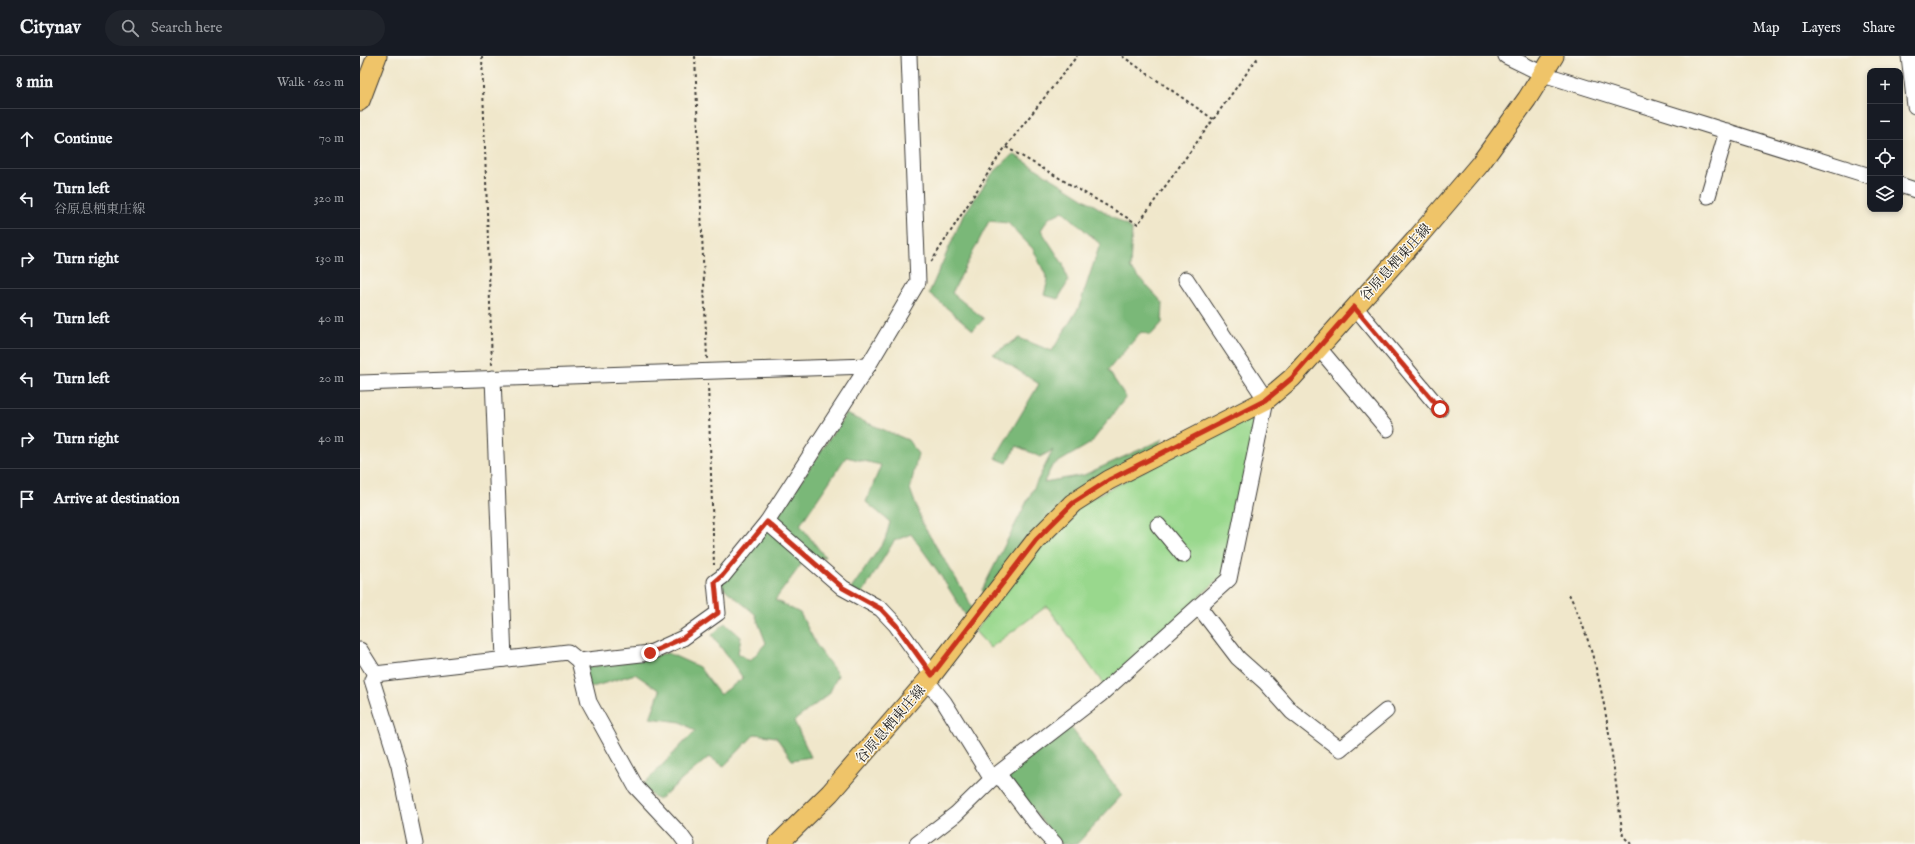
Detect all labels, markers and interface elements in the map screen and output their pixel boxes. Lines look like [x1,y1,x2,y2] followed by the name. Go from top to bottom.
[105,10,385,46] search box
[20,16,81,40] text: Citynav
[119,17,141,39] icon: search
[151,18,222,37] text: Search here
[1753,19,1780,37] text: Map
[1802,19,1841,37] text: Layers
[1863,19,1895,37] text: Share
[1867,68,1903,212] map controls
[1867,68,1903,104] button: +
[16,72,53,93] text: 8 min
[277,74,344,91] text: Walk · 620 m
[1867,104,1903,140] button: −
[16,128,38,150] icon: ahead
[54,129,112,148] text: Continue
[319,130,344,147] text: 70 m
[1867,140,1903,176] button: locate
[1867,176,1903,212] button: layers
[54,179,110,198] text: Turn left
[16,188,38,210] icon: left
[314,190,344,207] text: 320 m
[54,201,145,218] text: 谷原息栖東庄線
[1356,220,1435,305] street label: 谷原息栖東庄線
[16,248,38,270] icon: right
[54,249,119,268] text: Turn right
[315,250,344,267] text: 130 m
[16,308,38,330] icon: left
[54,309,110,328] text: Turn left
[318,310,344,327] text: 40 m
[16,368,38,390] icon: left
[54,369,110,388] text: Turn left
[319,370,344,387] text: 20 m
[1431,400,1449,418] route start
[16,428,38,450] icon: right
[54,429,119,448] text: Turn right
[318,430,344,447] text: 40 m
[16,488,38,510] icon: arrive
[54,489,180,508] text: Arrive at destination
[641,644,659,662] route end
[852,682,930,768] street label: 谷原息栖東庄線

